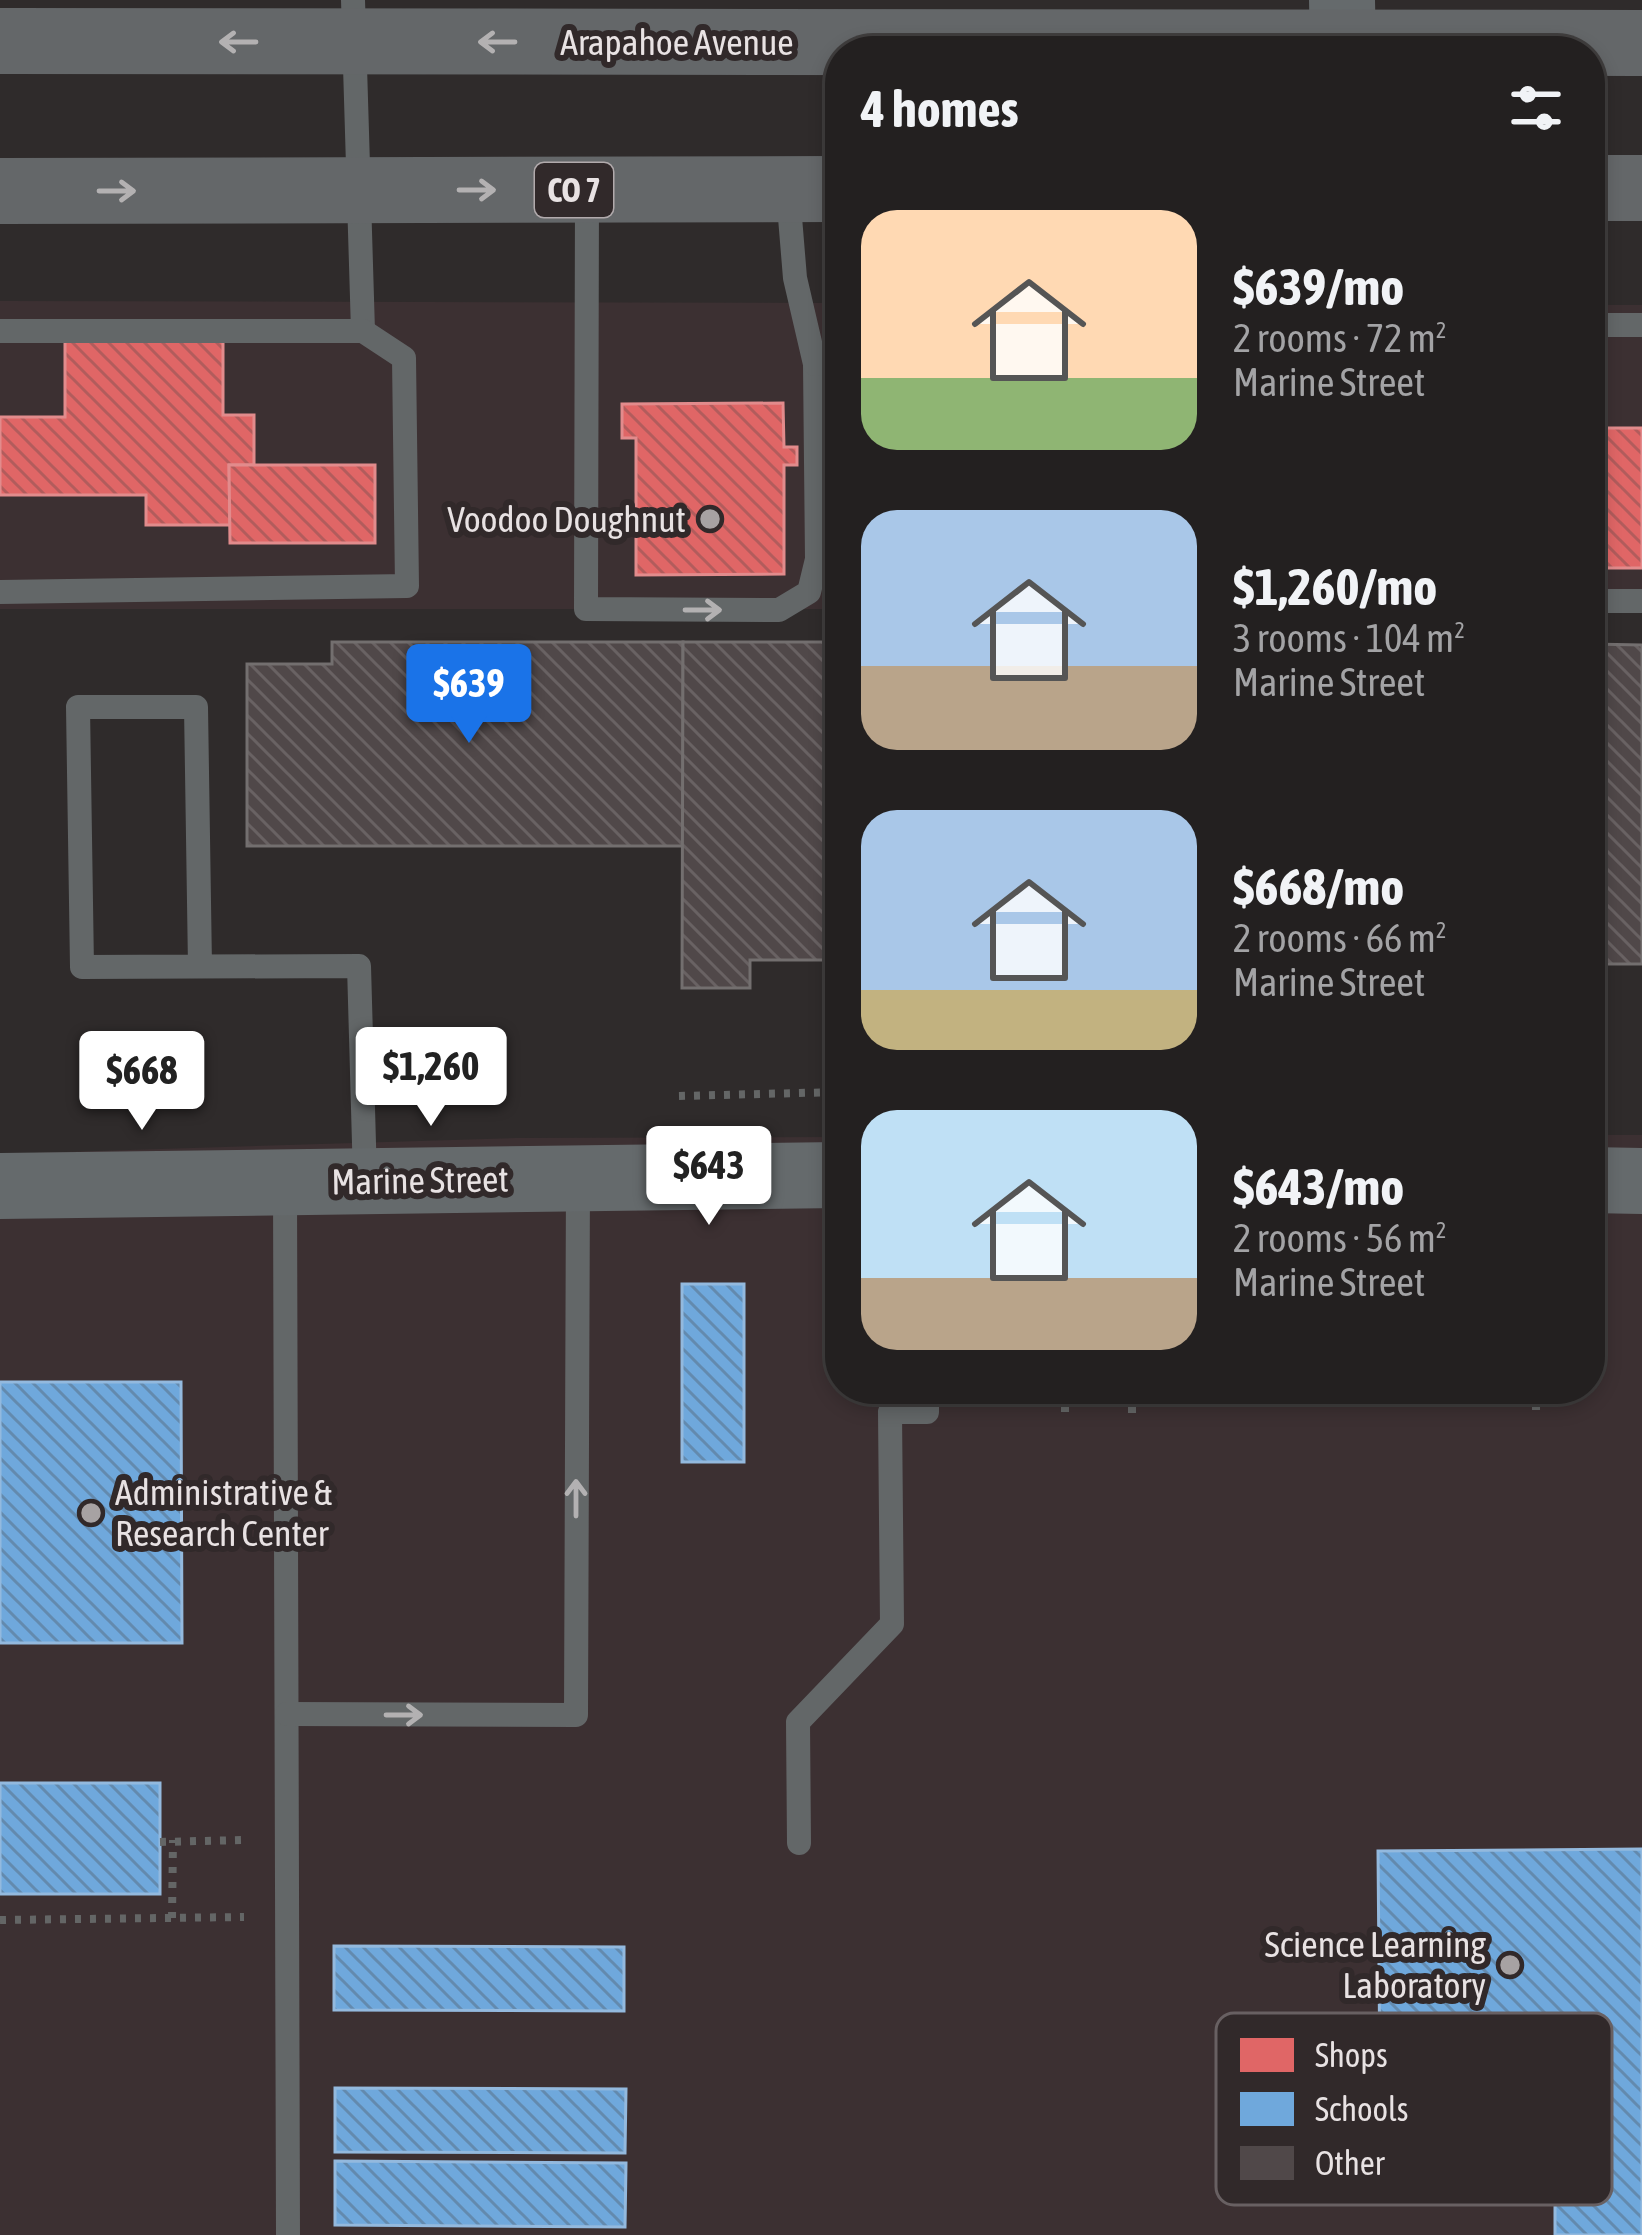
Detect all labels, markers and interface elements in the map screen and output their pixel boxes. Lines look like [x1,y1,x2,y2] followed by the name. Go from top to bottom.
[560,21,794,63] street label: Arapahoe Avenue
[219,31,258,53] one-way arrow
[478,31,517,53] one-way arrow
[1503,75,1569,141] icon: filters
[861,79,1019,138] text: 4 homes
[535,163,613,217] road number: CO 7
[457,179,496,201] one-way arrow
[97,180,136,202] one-way arrow
[1233,257,1404,316] text: $639/mo
[957,258,1101,402] icon: home
[1233,316,1447,360] text: 2 rooms · 72 m²
[1233,360,1425,404] text: Marine Street
[447,498,686,540] place label: Voodoo Doughnut
[697,506,723,532] marker: Voodoo Doughnut
[1233,557,1437,616] text: $1,260/mo
[957,558,1101,702] icon: home
[683,599,722,621] one-way arrow
[1233,616,1465,660] text: 3 rooms · 104 m²
[398,644,540,746] pin: $639
[1233,660,1425,704] text: Marine Street
[433,661,505,705] text: $639
[1233,857,1404,916] text: $668/mo
[957,858,1101,1002] icon: home
[1233,916,1447,960] text: 2 rooms · 66 m²
[1233,960,1425,1004] text: Marine Street
[333,1027,529,1129] pin: $1,260
[71,1031,213,1133] pin: $668
[383,1044,479,1088] text: $1,260
[106,1048,178,1092] text: $668
[638,1126,780,1228] pin: $643
[673,1143,745,1187] text: $643
[331,1157,509,1203] street label: Marine Street
[1233,1157,1404,1216] text: $643/mo
[957,1158,1101,1302] icon: home
[1233,1216,1447,1260] text: 2 rooms · 56 m²
[1233,1260,1425,1304] text: Marine Street
[115,1471,333,1554] place label: Administrative & Research Center
[565,1479,588,1518] one-way arrow
[78,1500,104,1526] marker: Administrative & Research Center
[384,1704,423,1726] one-way arrow
[1265,1923,1487,2006] place label: Science Learning Laboratory
[1497,1952,1523,1978] marker: Science Learning Laboratory
[1216,2013,1612,2205] legend
[1315,2036,1388,2074] text: Shops
[1315,2090,1409,2128] text: Schools
[1315,2144,1386,2182] text: Other

